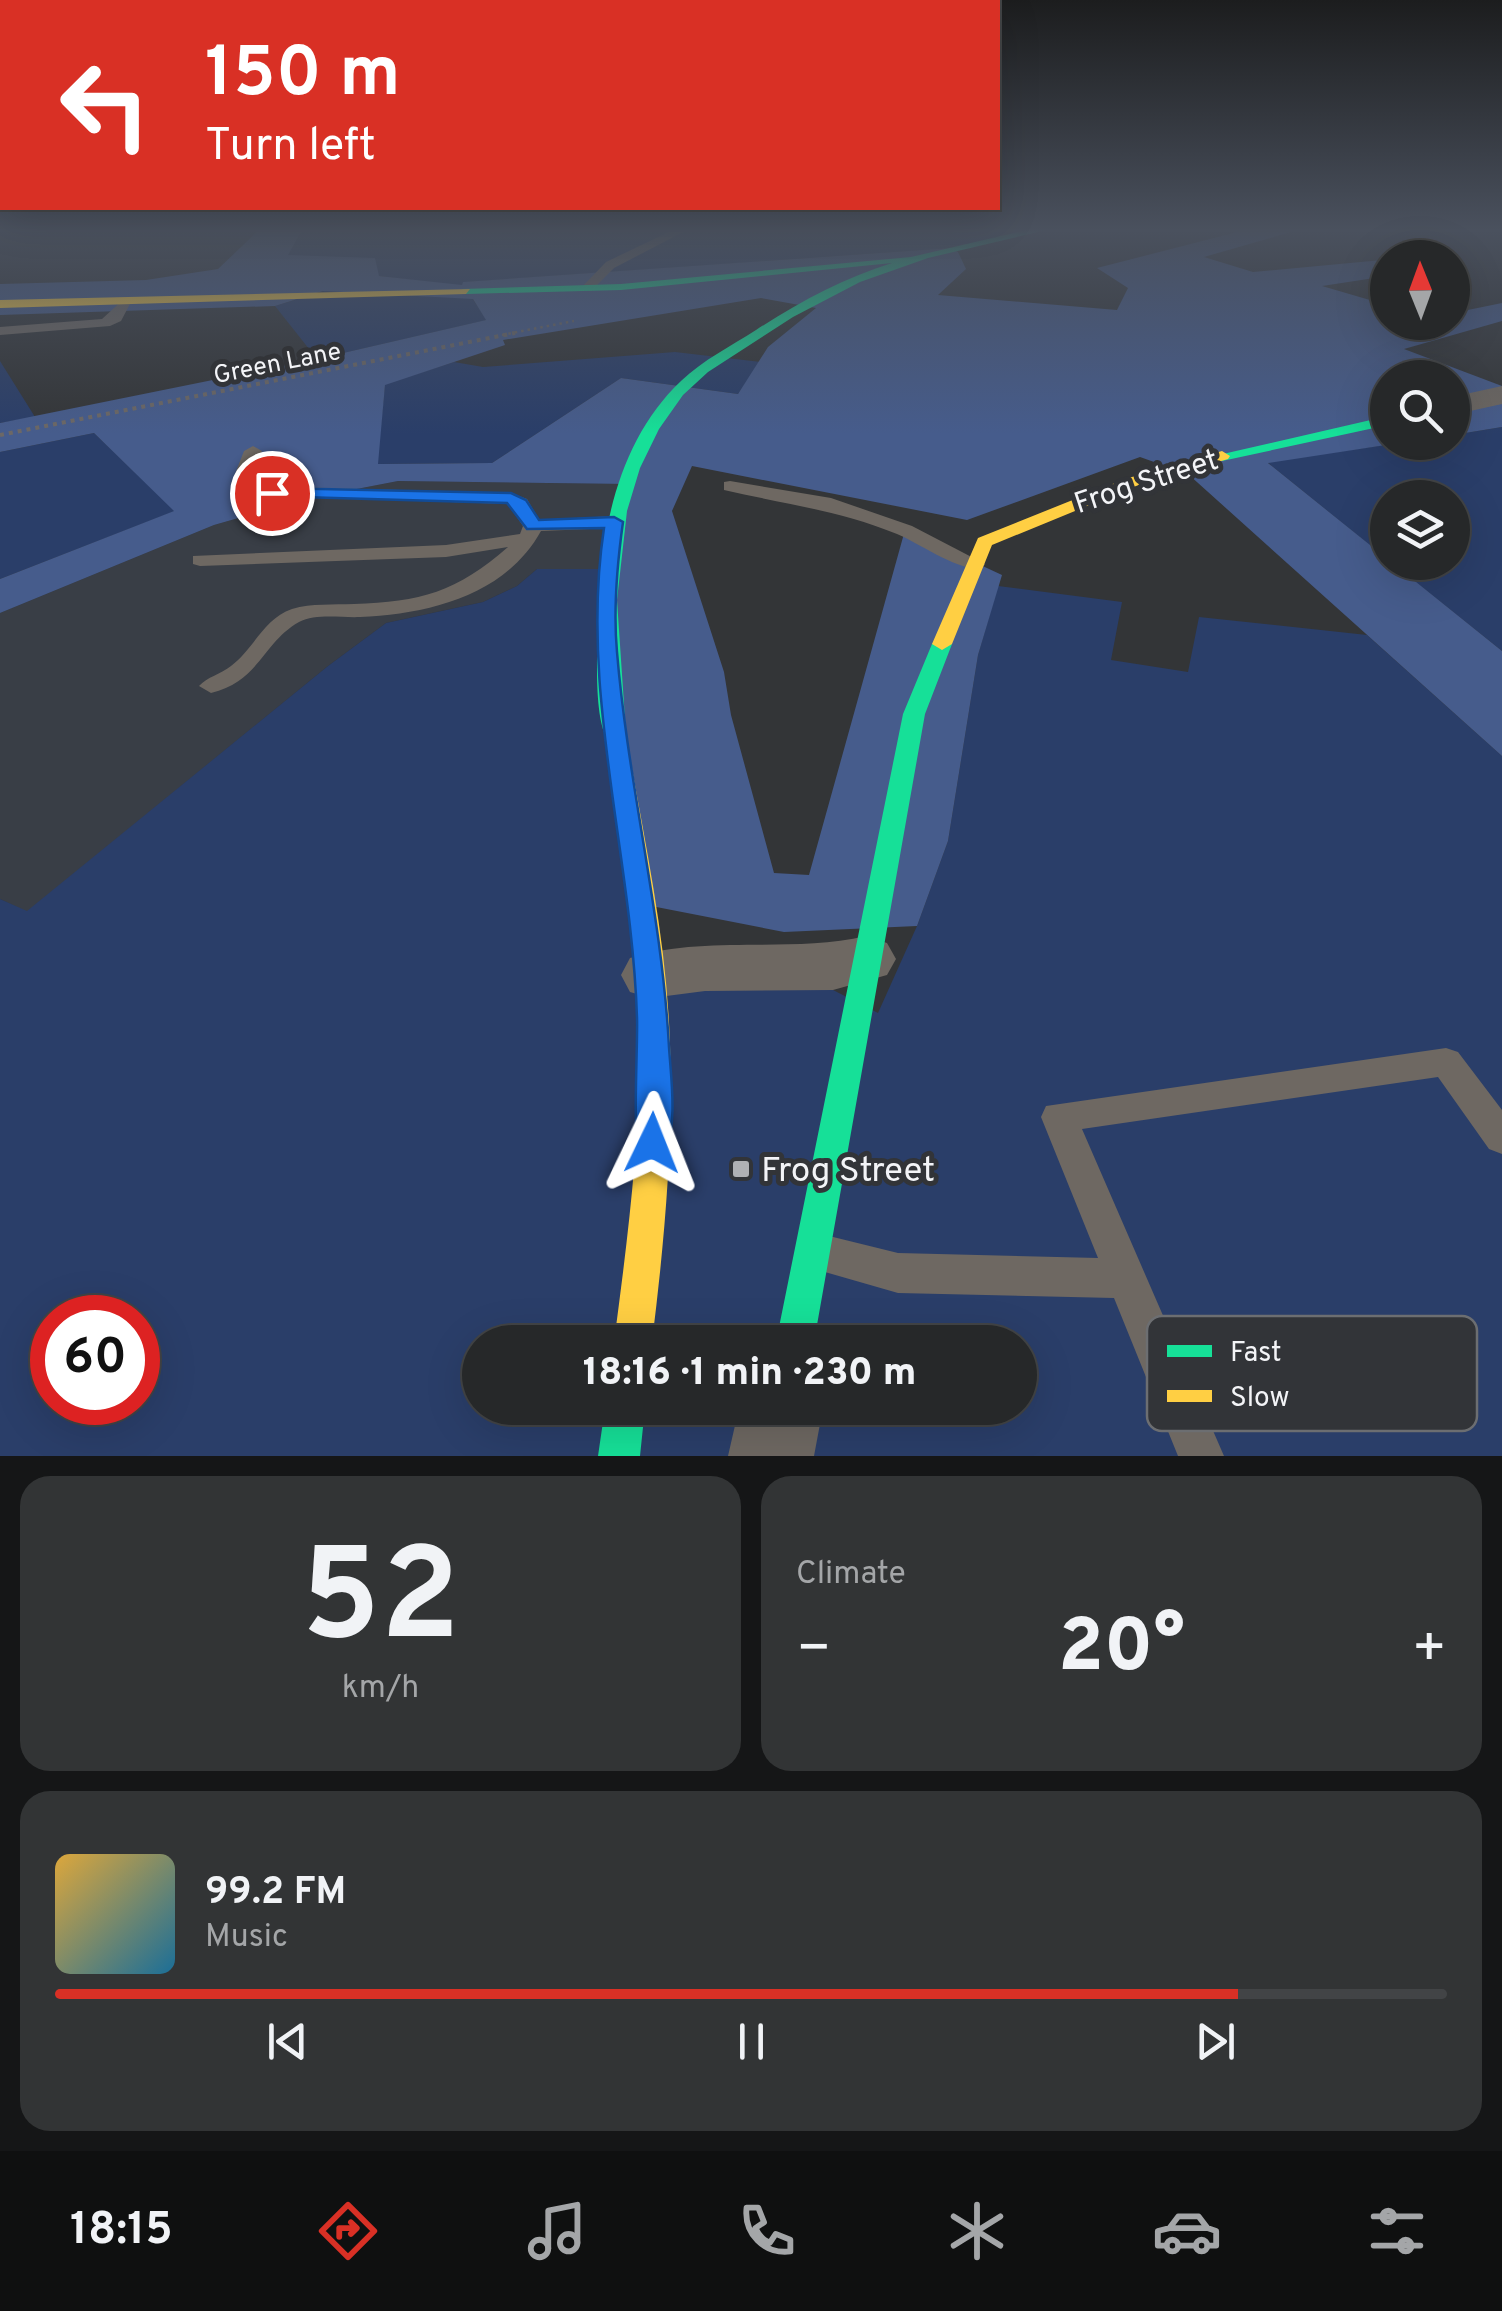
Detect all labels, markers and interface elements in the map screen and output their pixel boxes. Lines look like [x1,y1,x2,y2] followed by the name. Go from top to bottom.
[205,32,400,121] text: 150 m
[40,40,170,170] icon: left
[205,119,376,176] text: Turn left
[1370,240,1470,340] north arrow
[1370,240,1470,580] map controls
[211,337,344,393] street label: Green Lane
[1370,360,1470,460] button: search
[1070,443,1223,524] street label: Frog Street
[230,451,315,536] pin
[245,466,300,521] icon: arrive
[1370,480,1470,580] button: layers
[600,1091,704,1195] position arrow
[761,1150,935,1194] place label: Frog Street
[730,1158,752,1180] marker: Frog Street
[30,1295,160,1425] speed limit sign: 60
[1147,1316,1477,1431] legend
[1230,1336,1282,1372] text: Fast
[583,1350,916,1399] text: 18:16 · 1 min · 230 m
[1230,1381,1289,1417] text: Slow
[301,1521,460,1686] text: 52
[796,1555,906,1595] text: Climate
[1058,1603,1185,1698] text: 20°
[796,1616,831,1686] text: −
[1412,1616,1447,1686] text: +
[342,1669,419,1709] text: km/h
[205,1869,346,1918] text: 99.2 FM
[205,1918,288,1958] text: Music
[260,2014,315,2069] icon: previous
[724,2014,779,2069] icon: pause
[1188,2014,1243,2069] icon: next
[313,2196,383,2266] icon: directions
[522,2196,592,2266] icon: music
[732,2196,802,2266] icon: phone
[942,2196,1012,2266] icon: climate
[1152,2196,1222,2266] icon: car
[1362,2196,1432,2266] icon: filters
[70,2203,173,2260] text: 18:15

